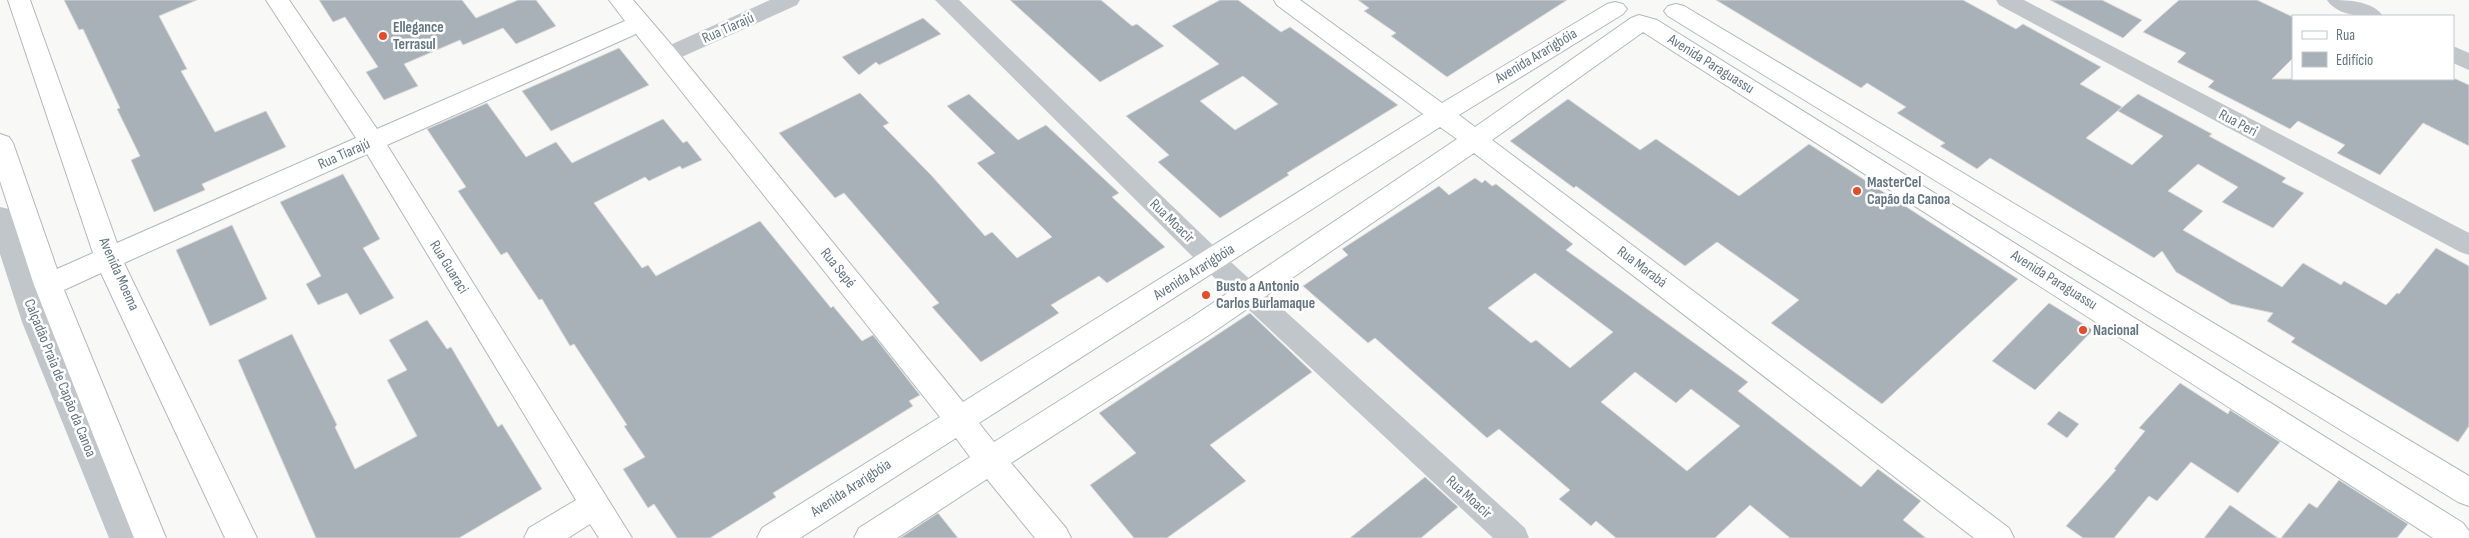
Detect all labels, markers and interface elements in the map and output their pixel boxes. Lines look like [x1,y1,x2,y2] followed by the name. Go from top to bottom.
[699,8,757,48] street label: Rua Tiarajú
[2292,15,2454,80] legend
[393,18,444,54] place label: Ellegance Terrasul
[1491,24,1581,88] street label: Avenida Ararigbóia
[2336,26,2355,45] text: Rua
[1663,29,1758,98] street label: Avenida Paraguassu
[377,30,389,42] marker: Ellegance Terrasul
[2336,51,2373,70] text: Edifício
[2216,105,2261,141] street label: Rua Peri
[315,134,373,174] street label: Rua Tiarajú
[1867,173,1950,209] place label: MasterCel Capão da Canoa
[1851,185,1863,197] marker: MasterCel Capão da Canoa
[1145,195,1199,248] street label: Rua Moacir
[94,234,144,314] street label: Avenida Moema
[425,237,473,297] street label: Rua Guaraci
[1149,239,1238,305] street label: Avenida Ararigbóia
[1613,242,1671,292] street label: Rua Marabá
[816,244,860,292] street label: Rua Sepé
[2006,245,2101,314] street label: Avenida Paraguassu
[1216,277,1315,313] place label: Busto a Antonio Carlos Burlamaque
[1200,289,1212,301] marker: Busto a Antonio Carlos Burlamaque
[20,296,100,460] street label: Calçadão Praia de Capão da Canoa
[2093,321,2139,340] place label: Nacional
[2077,324,2089,336] marker: Nacional
[806,455,895,522] street label: Avenida Ararigbóia
[1442,471,1496,523] street label: Rua Moacir

